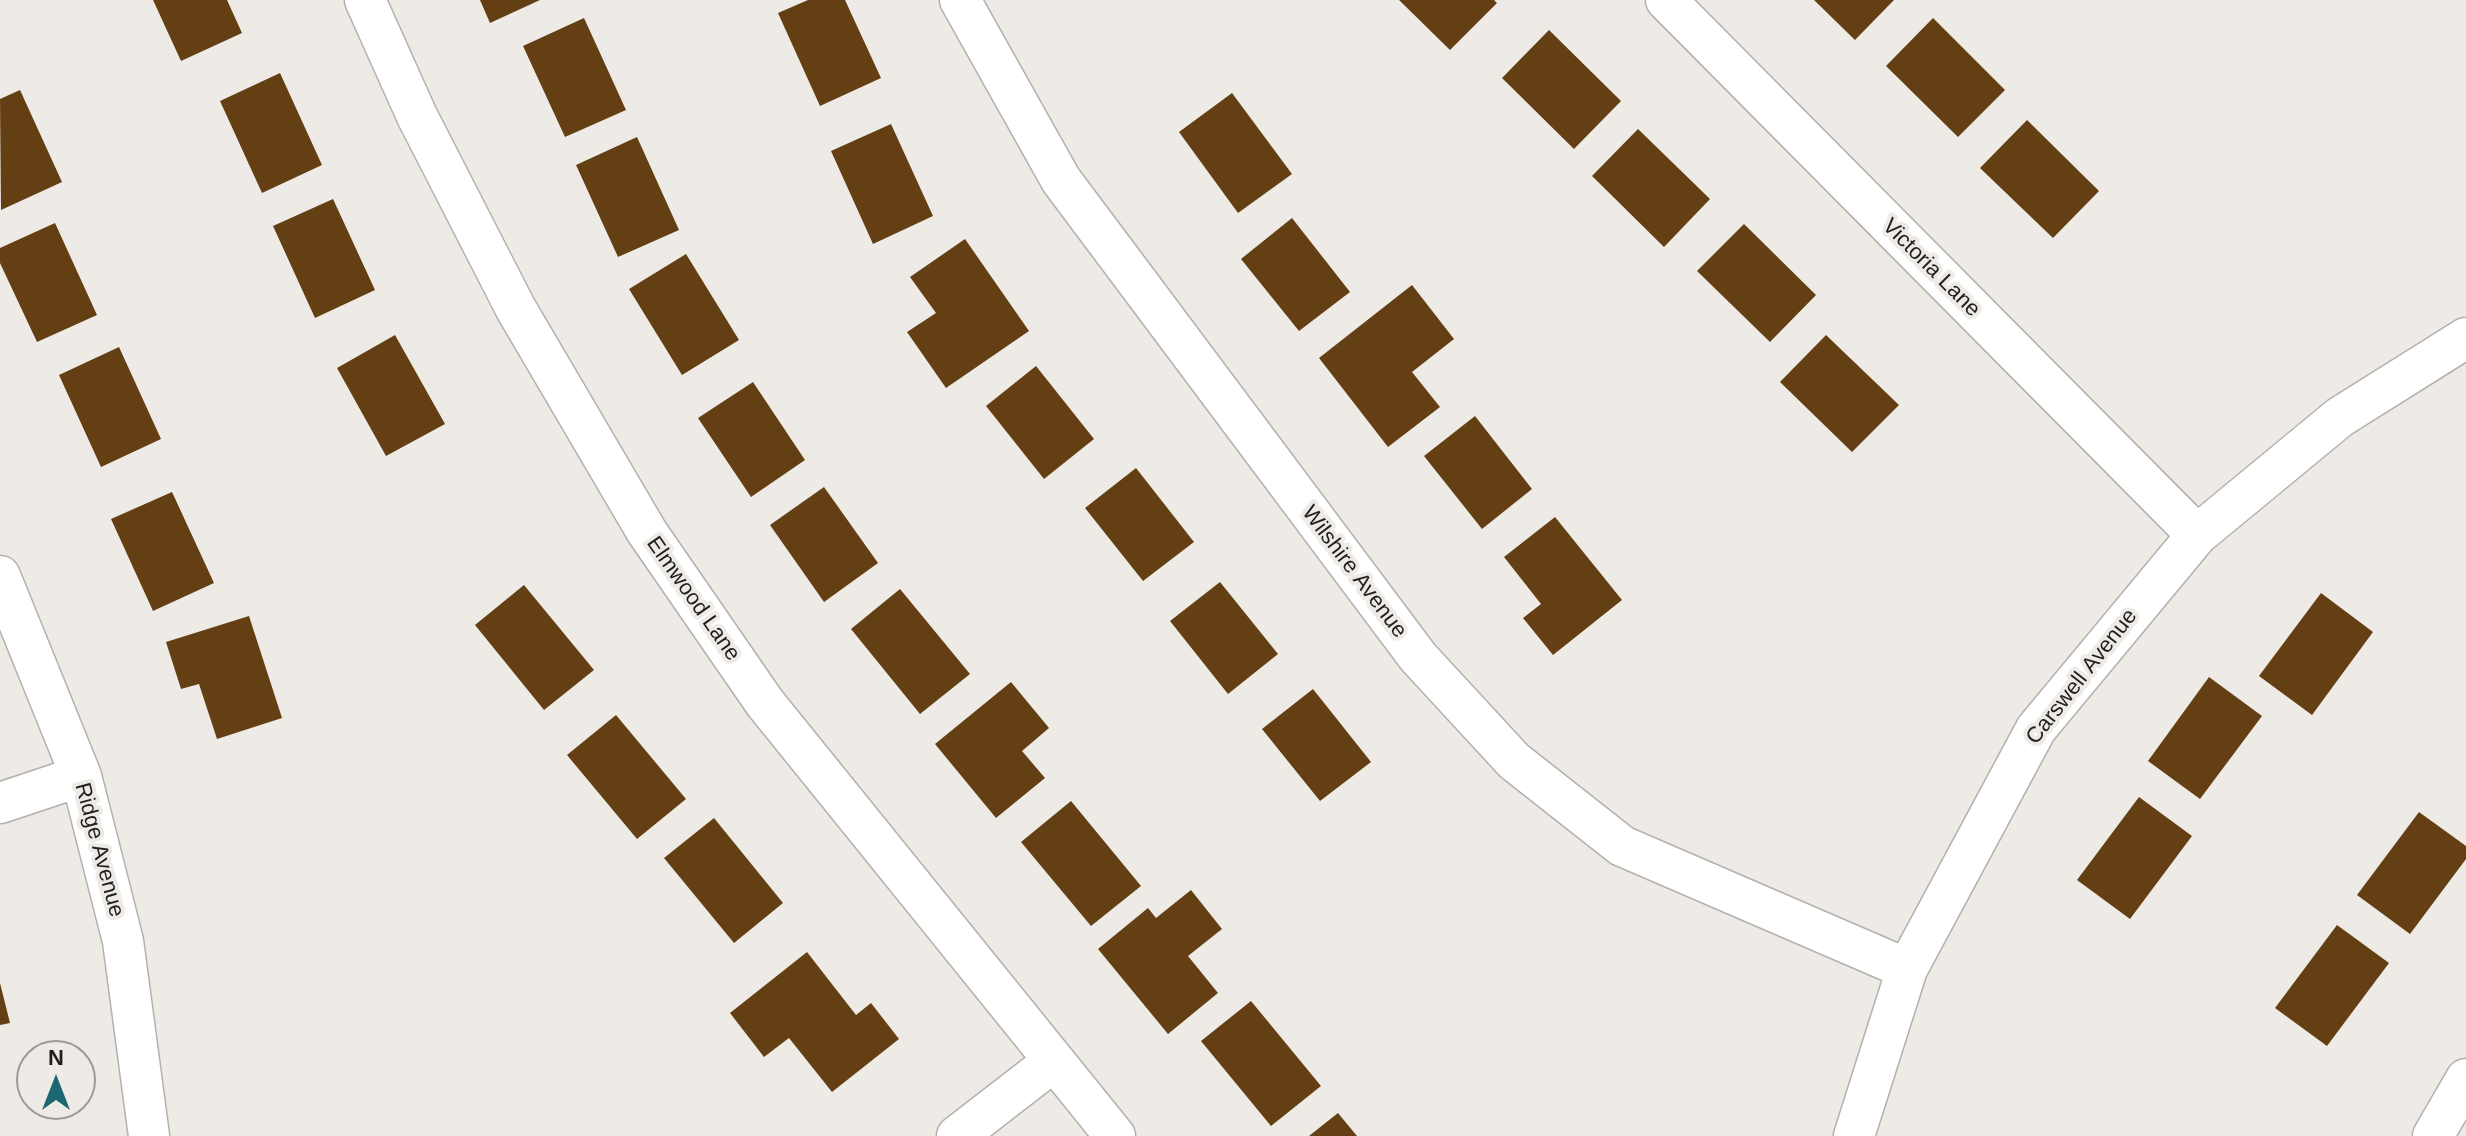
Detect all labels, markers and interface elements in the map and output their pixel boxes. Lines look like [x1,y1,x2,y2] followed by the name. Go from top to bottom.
[1876,213,1986,323] street label: Victoria Lane
[1296,501,1412,643] street label: Wilshire Avenue
[640,532,746,666] street label: Elmwood Lane
[2021,604,2143,750] street label: Carswell Avenue
[68,780,130,920] street label: Ridge Avenue
[16,1040,96,1120] north arrow
[48,1045,64,1070] text: N

